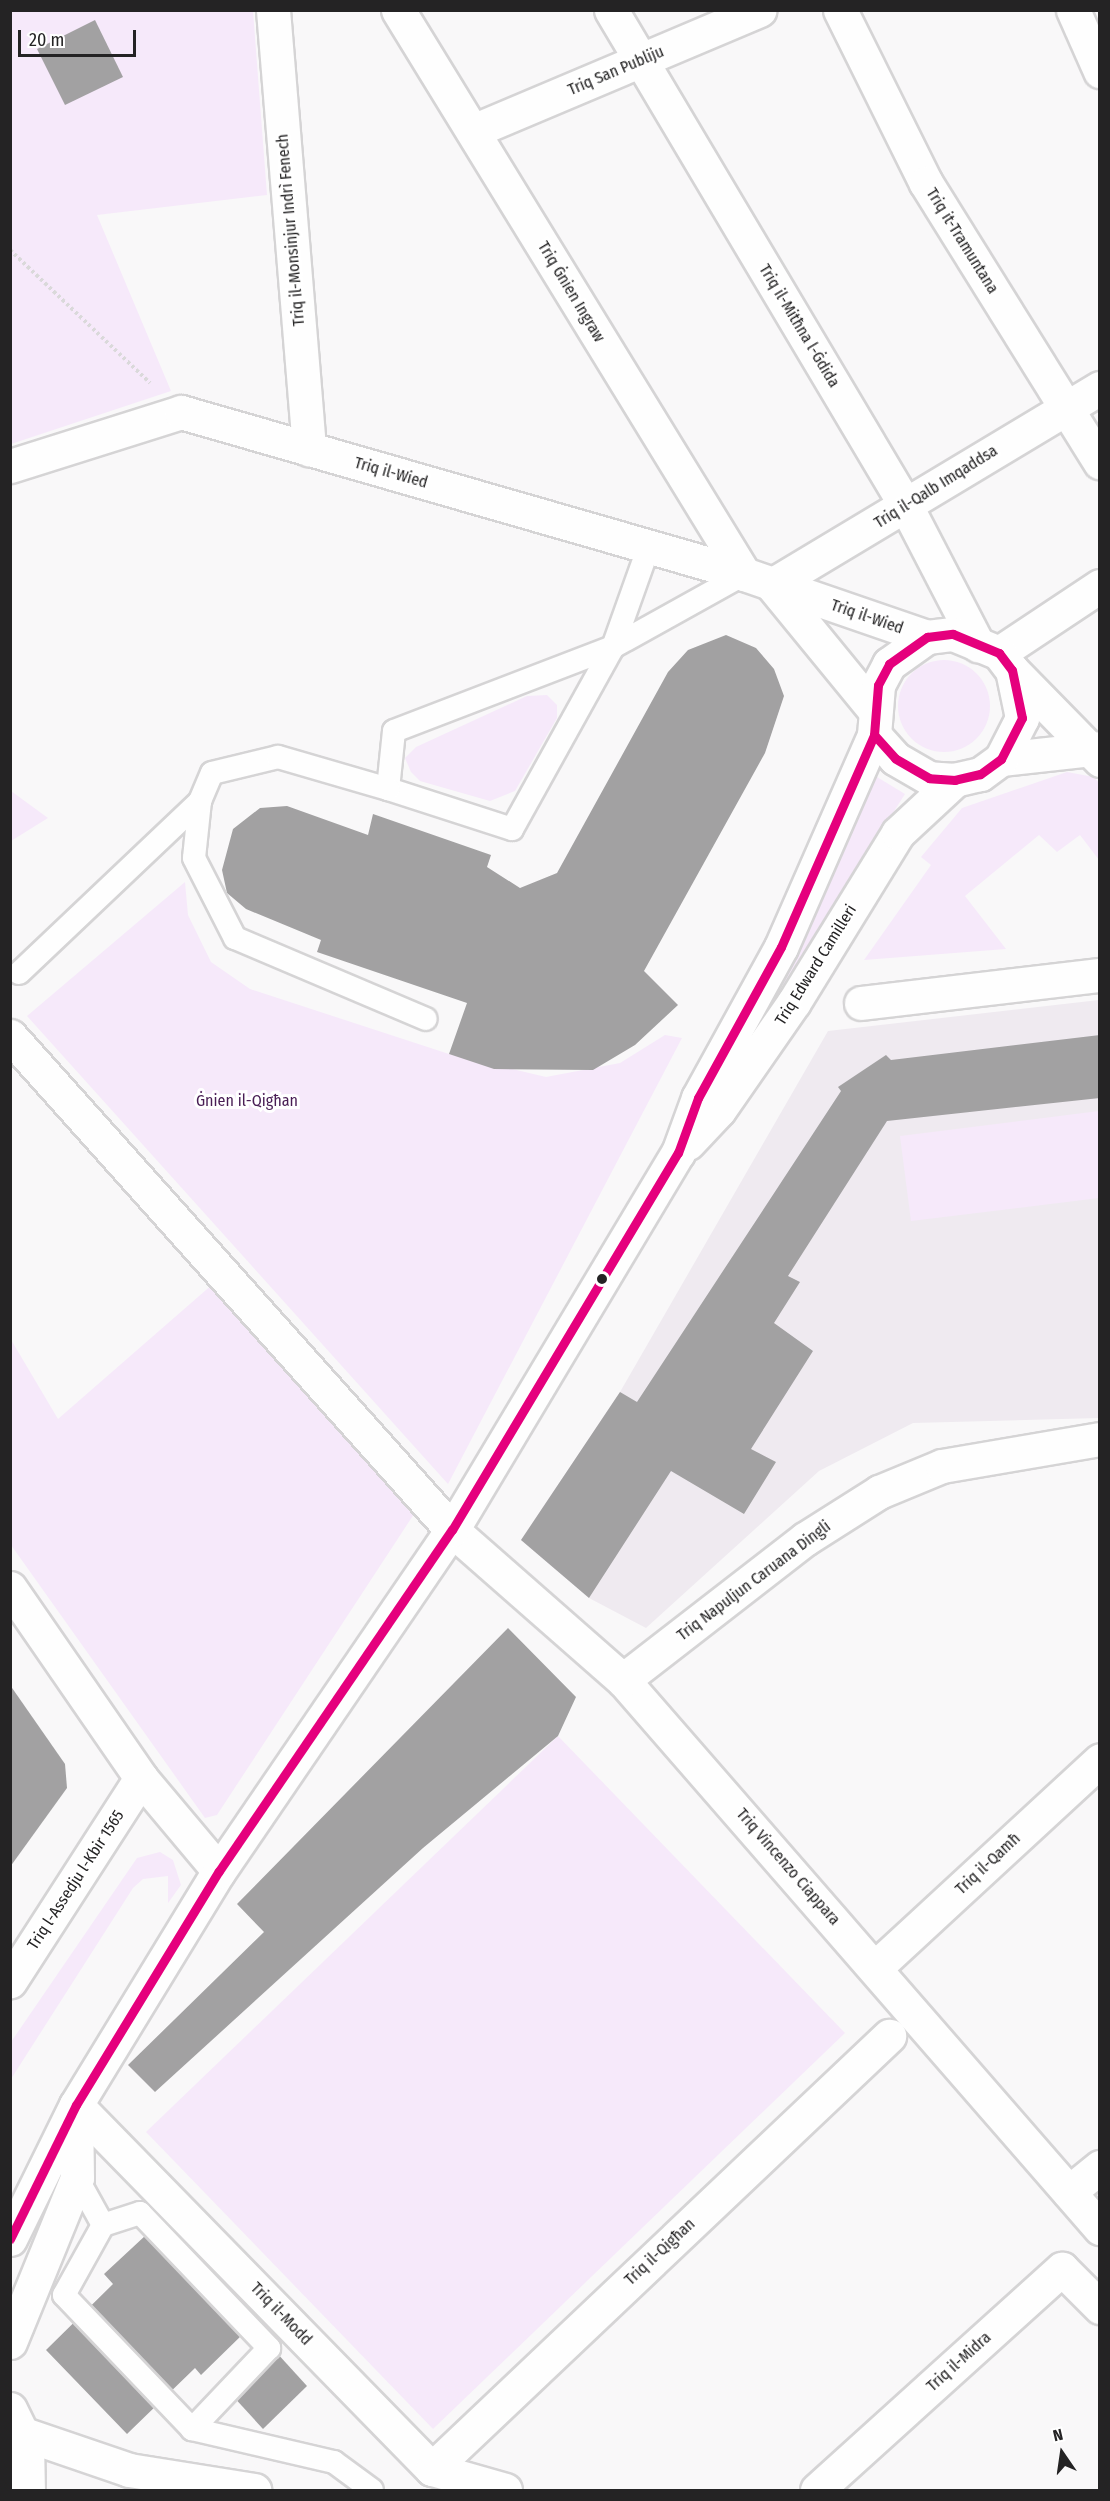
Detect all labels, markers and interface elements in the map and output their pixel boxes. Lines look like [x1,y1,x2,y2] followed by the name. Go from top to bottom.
[21,18,140,56] scale bar
[29,29,64,51] text: 20 m
[565,42,667,100] street label: Triq San Publiju
[273,133,309,327] street label: Triq il-Monsinjur Indrì Fenech
[922,185,1002,297] street label: Triq it-Tramuntana
[533,238,609,346] street label: Triq Ġnien Ingraw
[755,261,843,391] street label: Triq il-Mitħna l-Ġdida
[871,441,1001,533] street label: Triq il-Qalb Imqaddsa
[352,453,430,493] street label: Triq il-Wied
[828,596,906,638] street label: Triq il-Wied
[771,901,861,1029] street label: Triq Edward Camilleri
[196,1091,298,1111] park label: Ġnien il-Qigħan
[596,1273,608,1285] unlabelled marker
[673,1517,835,1645] street label: Triq Napuljun Caruana Dingli
[732,1805,844,1929] street label: Triq Vincenzo Ciappara
[24,1807,128,1953] street label: Triq l-Assedju l-Kbir 1565
[952,1829,1024,1899] street label: Triq il-Qamħ
[621,2215,699,2289] street label: Triq il-Qigħan
[246,2279,316,2349] street label: Triq il-Modd
[923,2328,995,2396] street label: Triq il-Midra
[1032,2423,1092,2483] north arrow
[1051,2425,1065,2445] text: N

